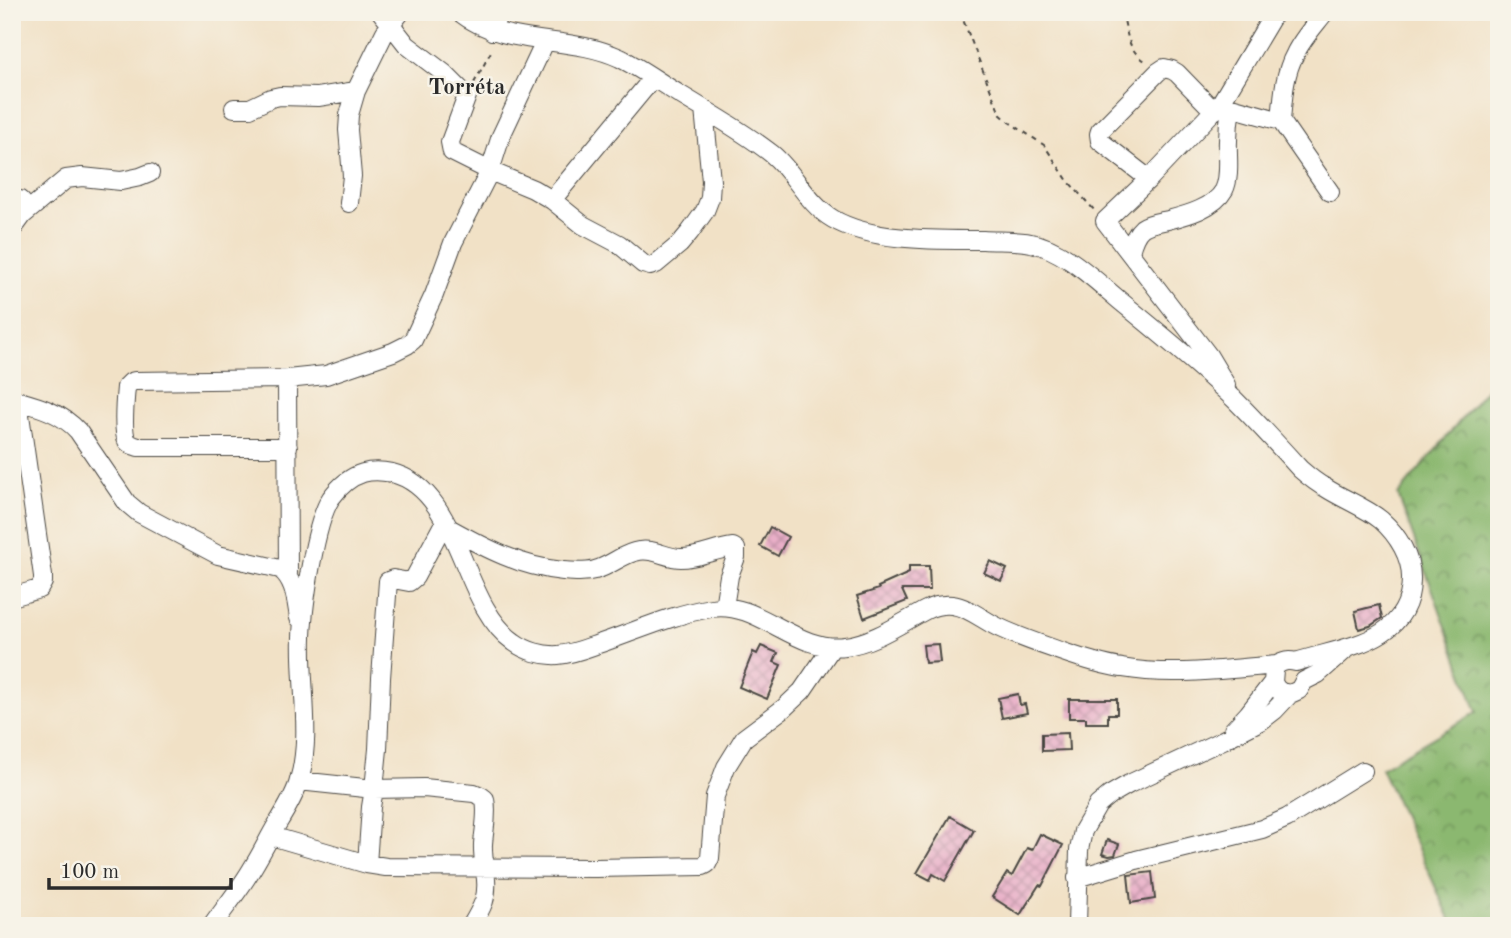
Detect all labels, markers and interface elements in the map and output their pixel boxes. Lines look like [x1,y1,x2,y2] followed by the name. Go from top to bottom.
[428,76,506,99] district label: Torréta
[49,847,231,891] scale bar
[60,862,119,883] text: 100 m

